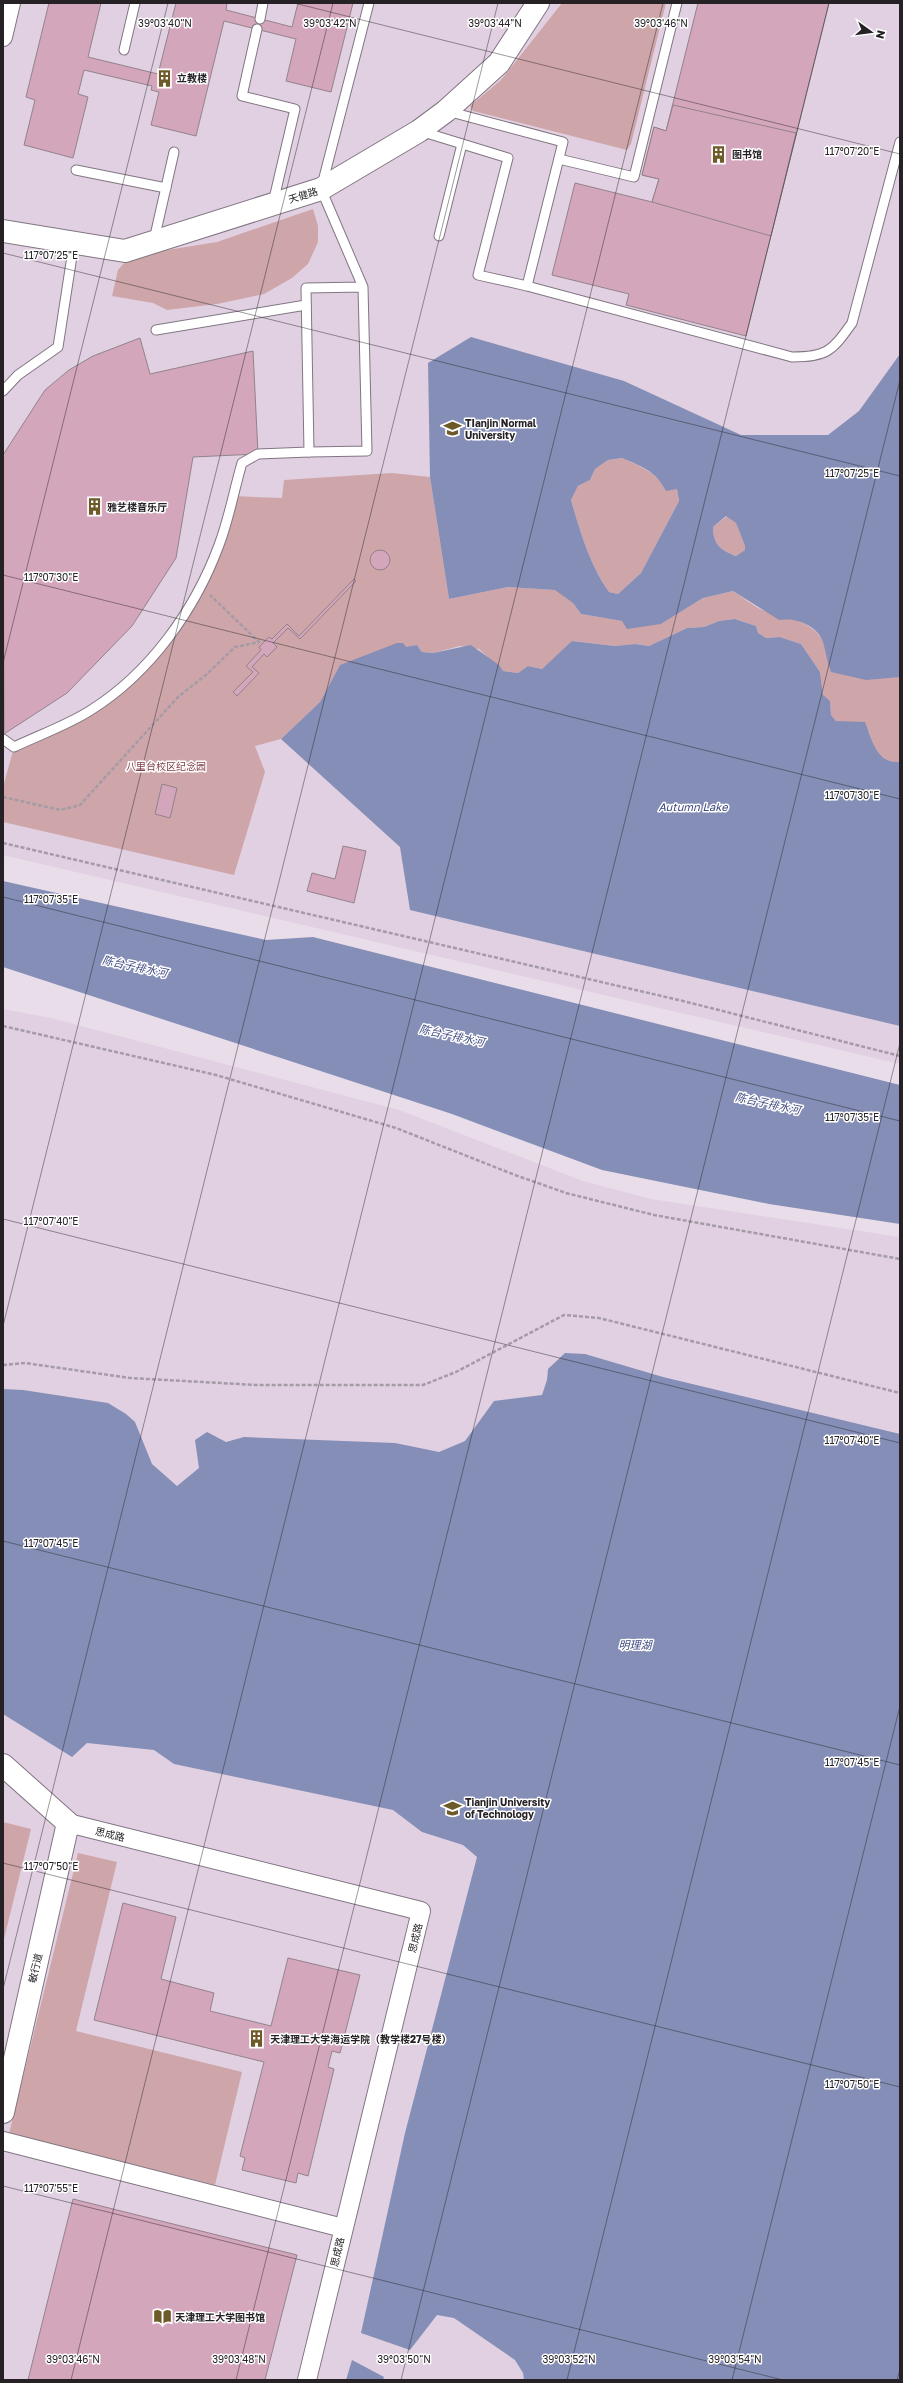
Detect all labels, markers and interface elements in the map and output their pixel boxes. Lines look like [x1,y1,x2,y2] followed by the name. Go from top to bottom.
[851,12,891,52] north arrow
[138,17,192,29] text: 39°03'40"N
[303,17,357,29] text: 39°03'42"N
[468,17,522,29] text: 39°03'44"N
[634,17,688,29] text: 39°03'46"N
[874,29,889,40] text: N
[154,68,174,88] building icon: 立教楼
[177,72,207,84] place label: 立教楼
[709,144,729,164] building icon: 图书馆
[825,145,879,157] text: 117°07'20"E
[732,148,762,160] place label: 图书馆
[287,185,319,205] street label: 天健路
[24,249,78,261] text: 117°07'25"E
[465,417,537,441] place label: TIanjin Normal University
[442,419,462,439] school or university icon: TIanjin Normal University
[825,467,879,479] text: 117°07'25"E
[84,497,104,517] building icon: 雅艺楼音乐厅
[107,501,167,513] place label: 雅艺楼音乐厅
[24,571,78,583] text: 117°07'30"E
[126,760,206,772] park label: 八里台校区纪念园
[825,789,879,801] text: 117°07'30"E
[658,800,729,813] water label: Autumn Lake
[24,893,78,905] text: 117°07'35"E
[101,953,171,980] water label: 陈台子排水河
[418,1022,488,1049] water label: 陈台子排水河
[734,1090,804,1117] water label: 陈台子排水河
[825,1111,879,1123] text: 117°07'35"E
[24,1215,78,1227] text: 117°07'40"E
[825,1434,879,1446] text: 117°07'40"E
[24,1537,78,1549] text: 117°07'45"E
[619,1638,653,1651] water label: 明理湖
[825,1756,879,1768] text: 117°07'45"E
[465,1796,550,1820] place label: Tianjin University of Technology
[442,1798,462,1818] school or university icon: Tianjin University of Technology
[94,1825,126,1843] street label: 思成路
[24,1860,78,1872] text: 117°07'50"E
[406,1922,424,1954] street label: 思成路
[26,1952,44,1984] street label: 敏行道
[247,2029,267,2049] building icon: 天津理工大学海运学院（教学楼27号楼）
[270,2033,452,2045] place label: 天津理工大学海运学院（教学楼27号楼）
[825,2078,879,2090] text: 117°07'50"E
[24,2182,78,2194] text: 117°07'55"E
[328,2236,346,2268] street label: 思成路
[152,2307,172,2327] library icon: 天津理工大学图书馆
[175,2311,265,2323] place label: 天津理工大学图书馆
[46,2353,100,2365] text: 39°03'46"N
[212,2353,266,2365] text: 39°03'48"N
[377,2353,431,2365] text: 39°03'50"N
[542,2353,596,2365] text: 39°03'52"N
[708,2353,762,2365] text: 39°03'54"N

